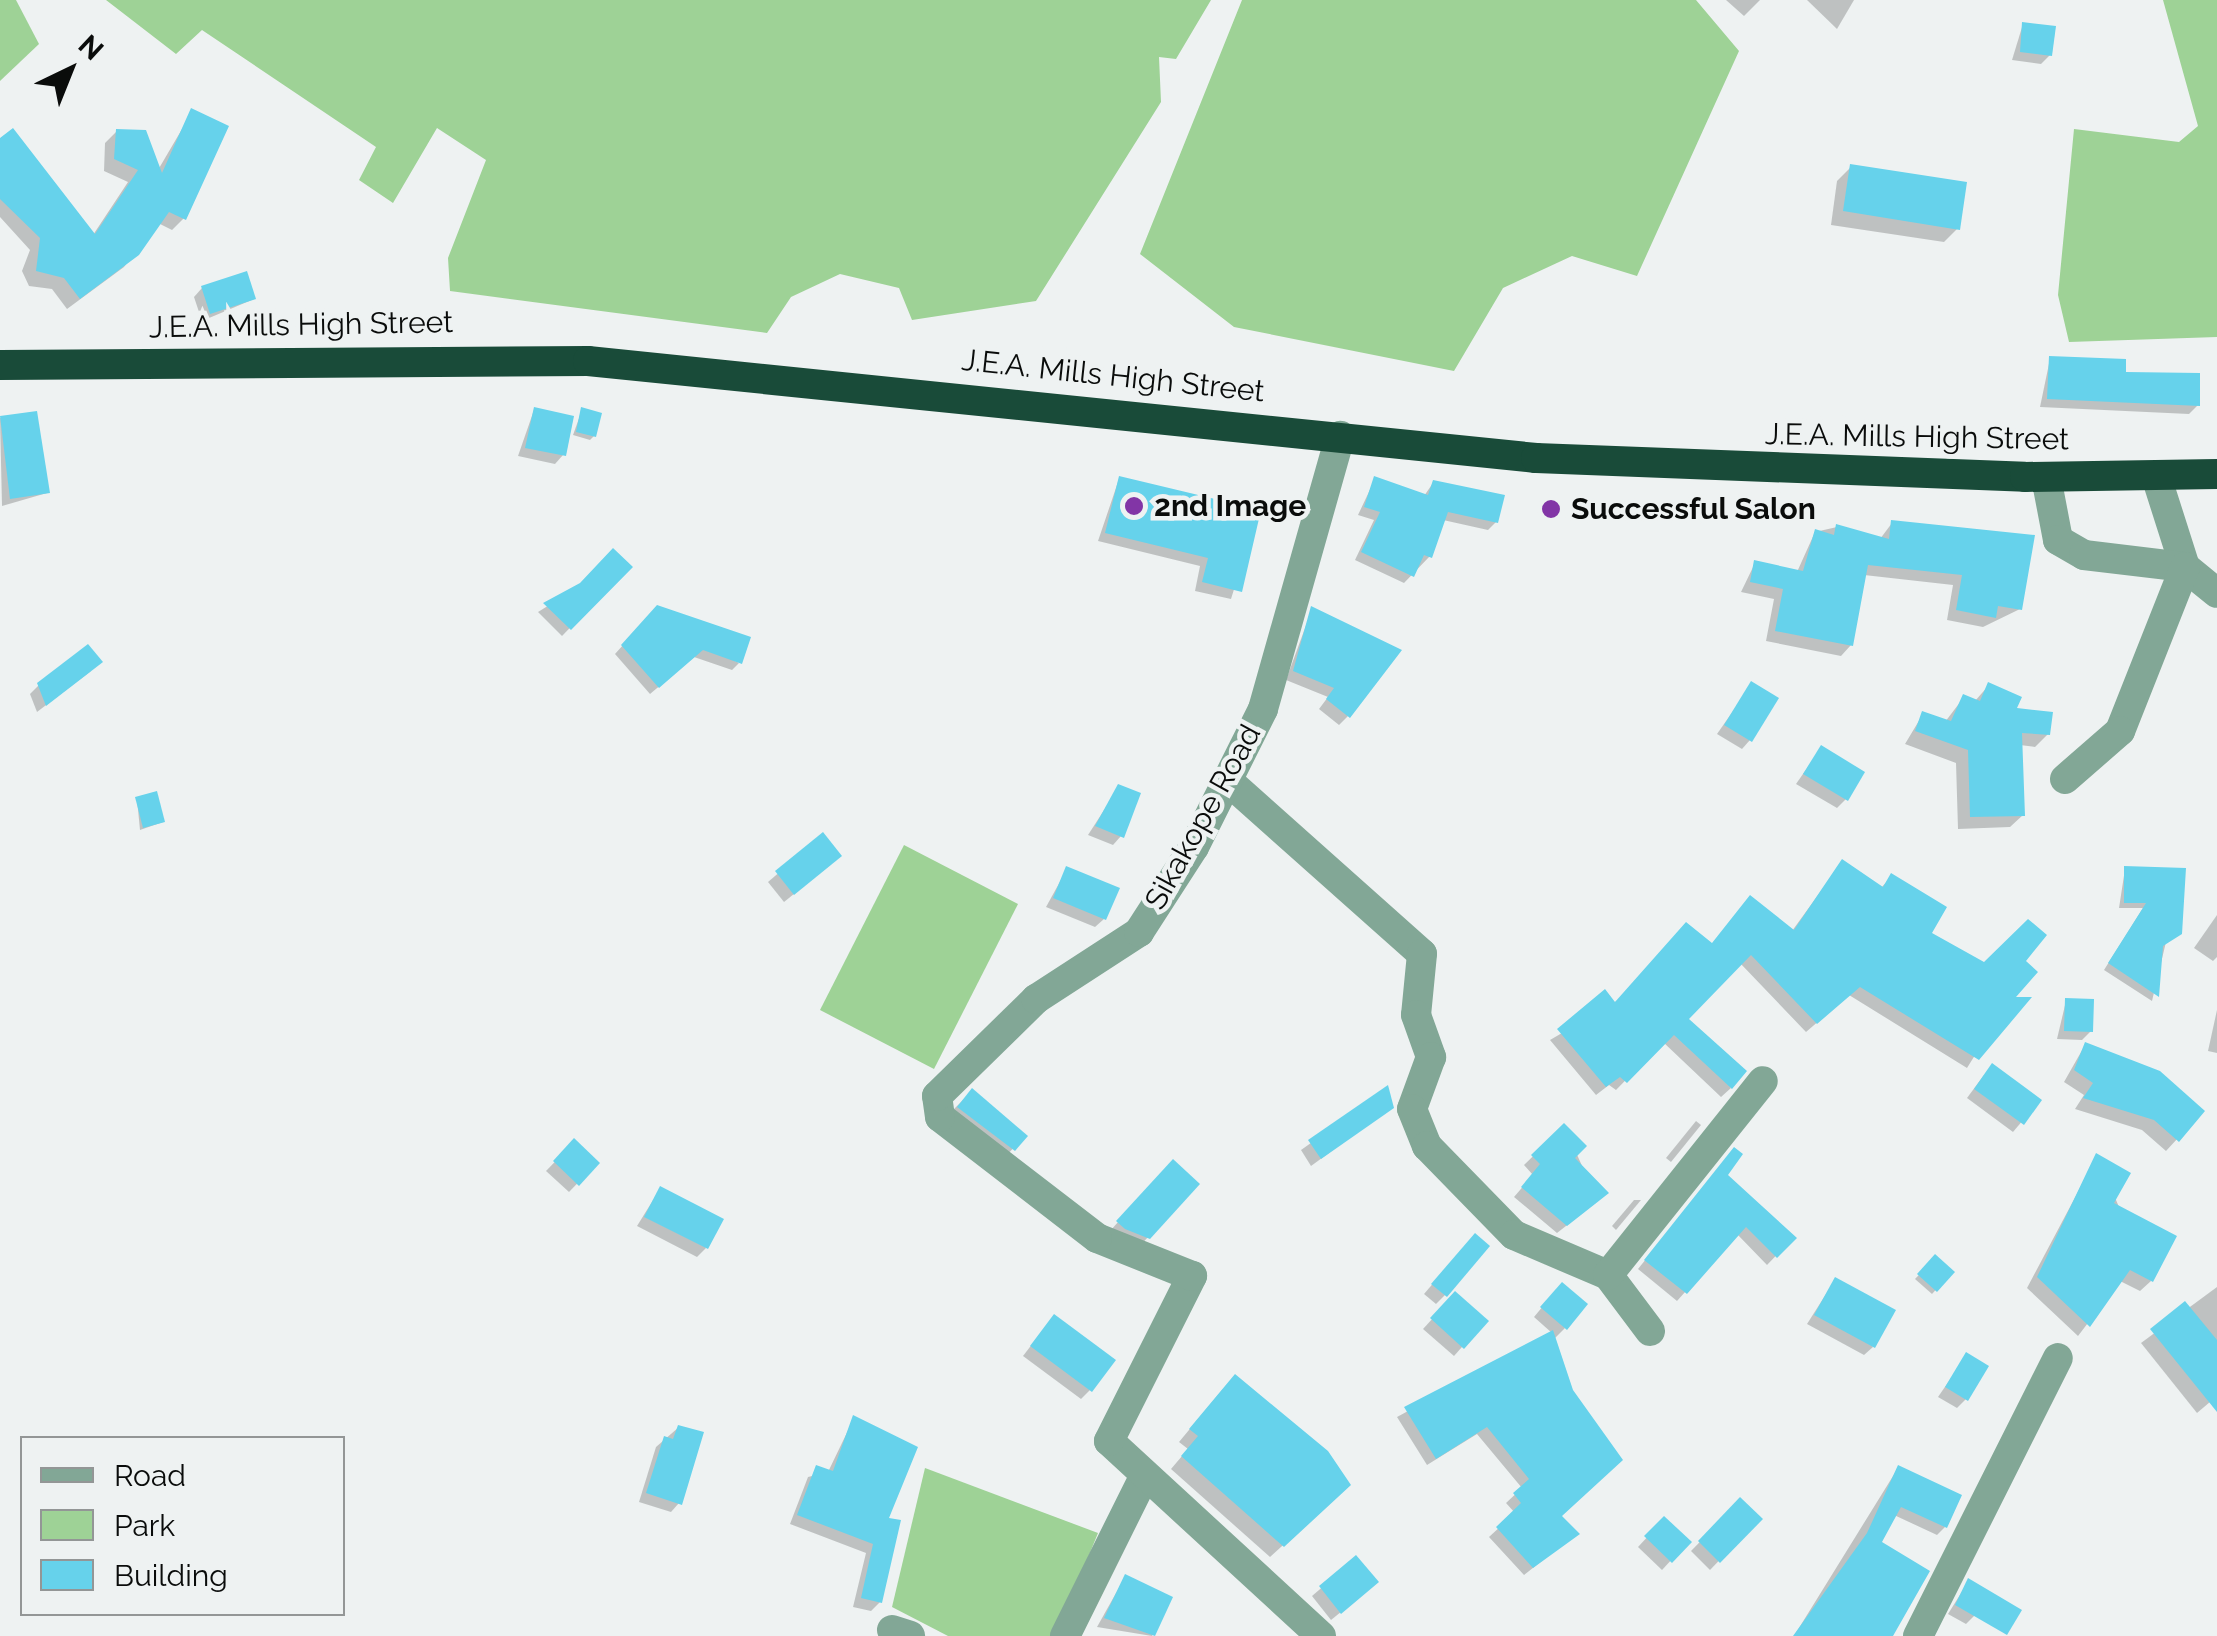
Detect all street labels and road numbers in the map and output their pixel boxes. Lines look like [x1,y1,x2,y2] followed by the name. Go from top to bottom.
[149,304,453,346] street label: J.E.A. Mills High Street
[960,342,1266,410] street label: J.E.A. Mills High Street
[1765,416,2069,458] street label: J.E.A. Mills High Street
[1137,718,1269,916] street label: Sikakope Road

